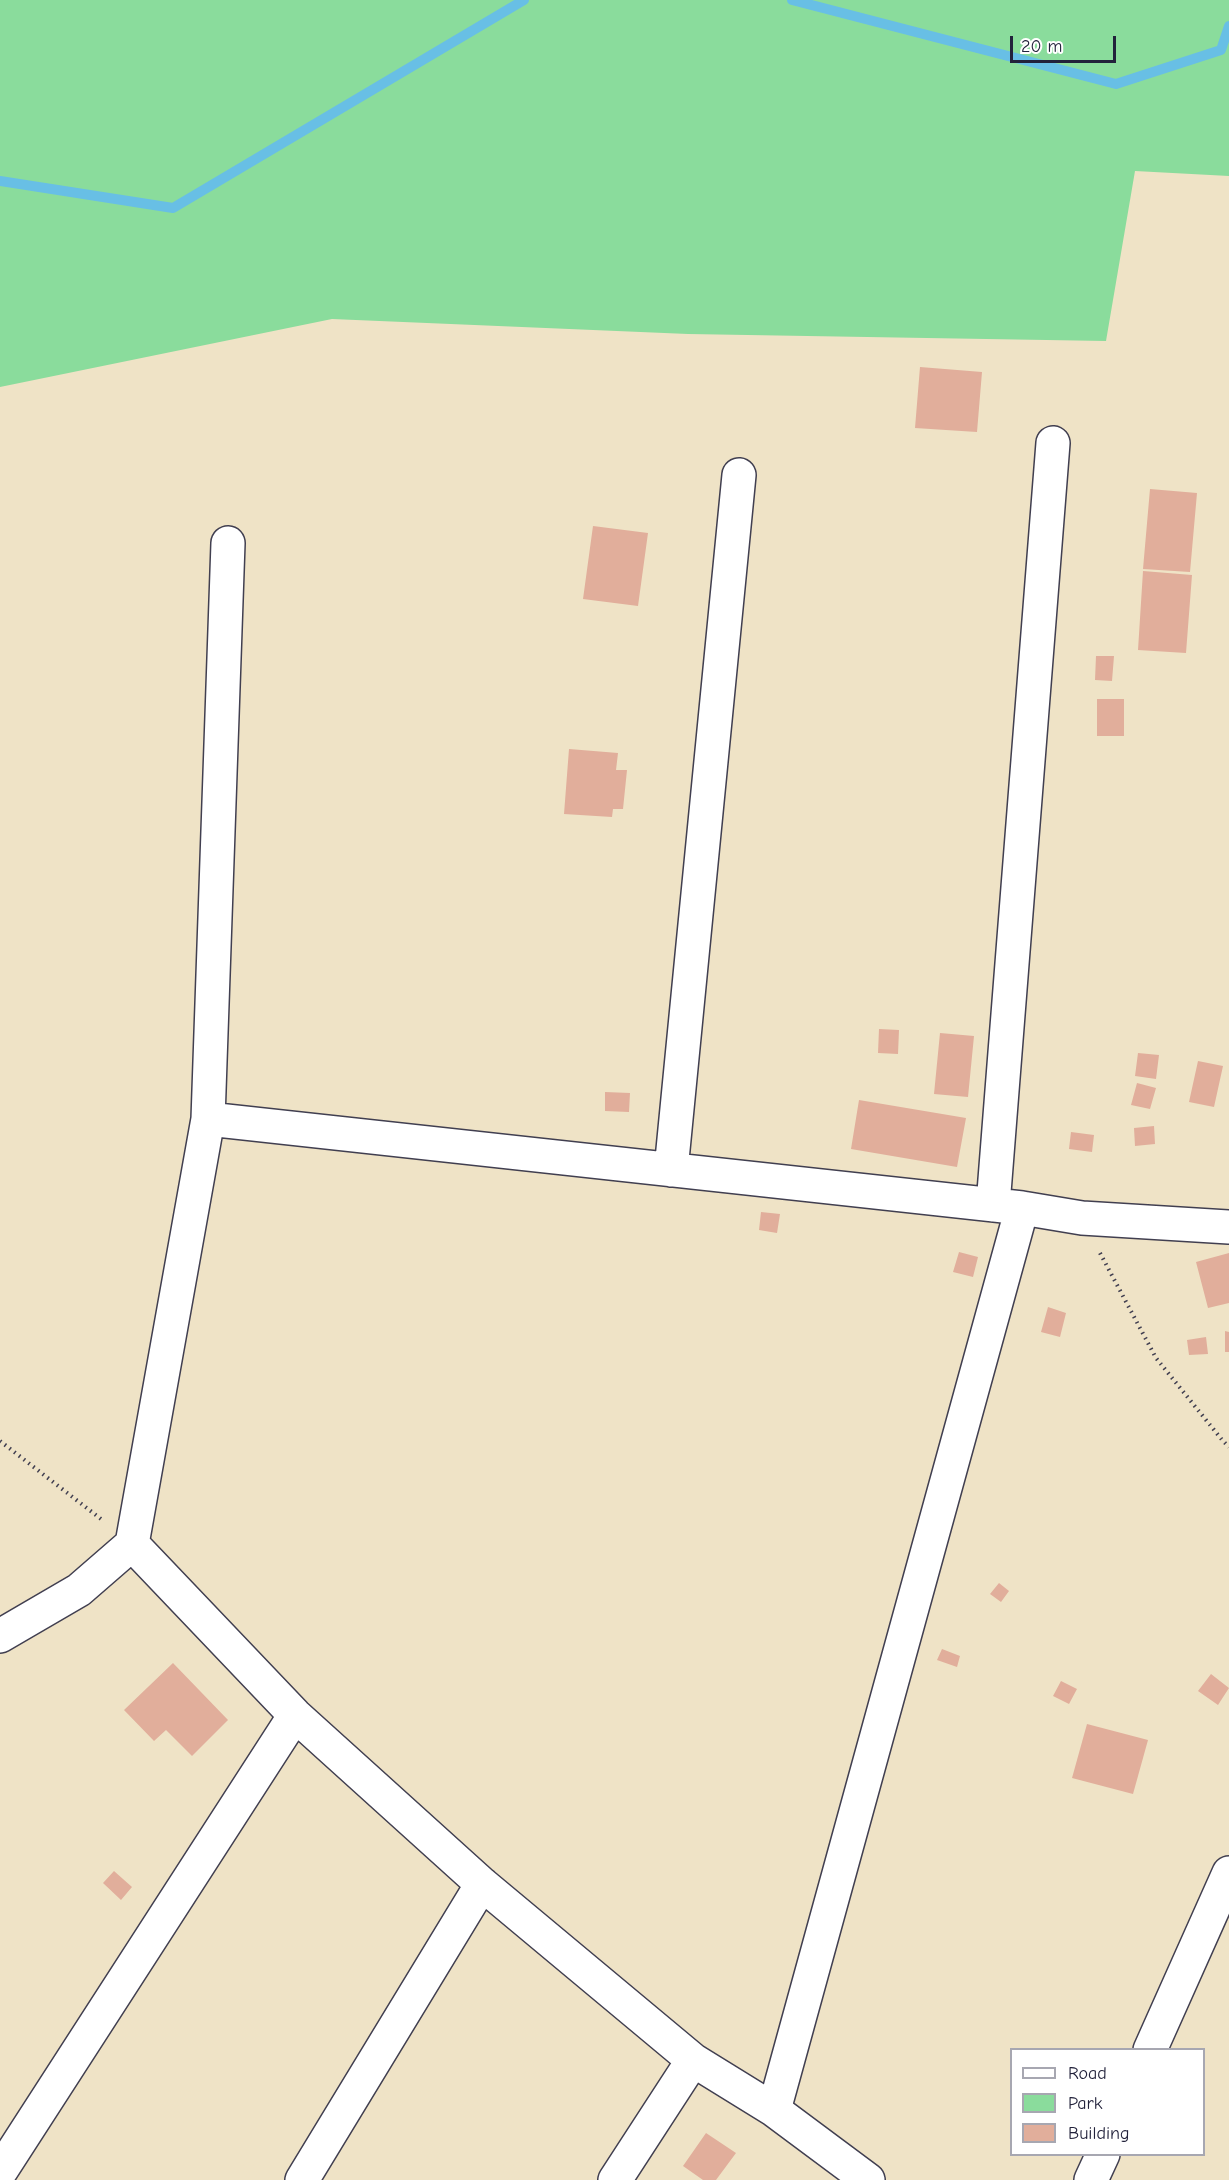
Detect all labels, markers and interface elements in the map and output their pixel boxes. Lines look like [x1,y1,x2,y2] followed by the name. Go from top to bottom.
[1013,24,1120,62] scale bar
[1021,36,1062,57] text: 20 m
[1010,2048,1205,2156] legend
[1068,2063,1107,2084] text: Road
[1068,2093,1102,2114] text: Park
[1068,2123,1130,2144] text: Building

